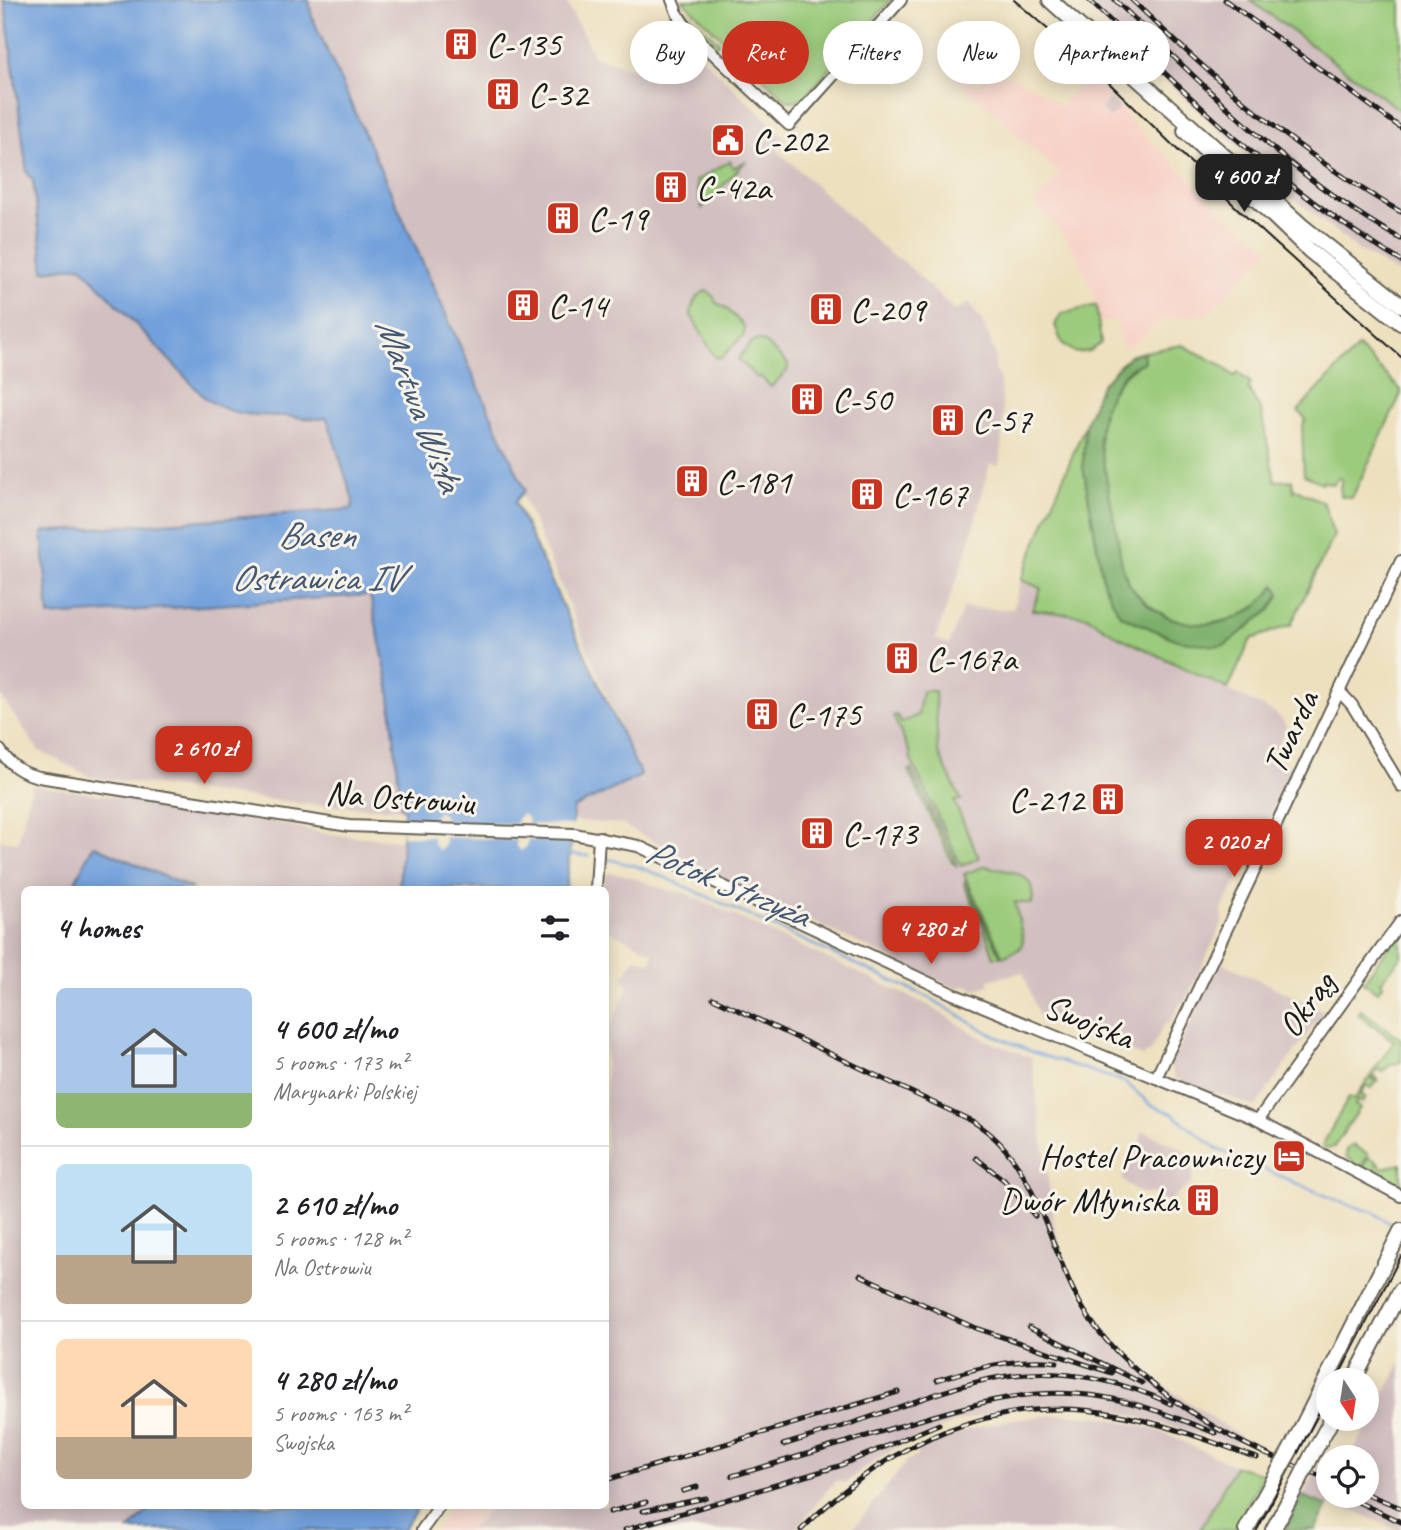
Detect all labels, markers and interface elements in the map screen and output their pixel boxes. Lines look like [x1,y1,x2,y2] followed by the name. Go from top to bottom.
[630,21,708,84] chip: Buy
[722,21,809,84] chip: Rent
[823,21,923,84] chip: Filters
[937,21,1020,84] chip: New
[1034,21,1170,84] chip: Apartment
[486,22,563,67] place label: C-135
[442,25,480,63] building icon: C-135
[528,72,591,117] place label: C-32
[484,75,522,113] building icon: C-32
[752,118,830,163] place label: C-202
[709,121,747,159] public building icon: C-202
[1172,154,1316,214] pin: 4 600 zł
[1211,162,1277,191] text: 4 600 zł
[696,165,773,210] place label: C-42a
[652,168,690,206] building icon: C-42a
[588,196,651,241] place label: C-19
[544,199,582,237] building icon: C-19
[548,283,611,328] place label: C-14
[504,286,542,324] building icon: C-14
[850,287,928,332] place label: C-209
[807,290,845,328] building icon: C-209
[365,311,475,501] water label: Martwa Wisła
[832,377,894,422] place label: C-50
[788,380,826,418] building icon: C-50
[972,398,1034,443] place label: C-57
[929,401,967,439] building icon: C-57
[716,459,793,504] place label: C-181
[673,462,711,500] building icon: C-181
[892,472,969,517] place label: C-167
[848,475,886,513] building icon: C-167
[231,511,414,601] water label: Basen Ostrawica IV
[926,636,1019,681] place label: C-167a
[883,639,921,677] building icon: C-167a
[1252,682,1330,781] street label: Twarda
[786,692,863,737] place label: C-175
[743,695,781,733] building icon: C-175
[132,726,276,786] pin: 2 610 zł
[171,734,237,763] text: 2 610 zł
[324,770,478,825] street label: Na Ostrowiu
[1009,777,1087,822] place label: C-212
[1089,780,1127,818] building icon: C-212
[842,811,919,856] place label: C-173
[798,814,836,852] building icon: C-173
[1162,820,1306,879] pin: 2 020 zł
[639,827,820,939] water label: Potok Strzyża
[1202,827,1266,856] text: 2 020 zł
[859,906,1003,966] pin: 4 280 zł
[56,909,141,947] text: 4 homes
[536,909,574,947] icon: filters
[899,914,963,943] text: 4 280 zł
[1267,961,1346,1046] street label: Okrąg
[1038,983,1142,1060] street label: Swojska
[273,1010,397,1048] text: 4 600 zł/mo
[112,1016,196,1100] icon: home
[273,1048,408,1077] text: 5 rooms · 173 m²
[273,1077,417,1106] text: Marynarki Polskiej
[1039,1134,1267,1179] place label: Hostel Pracowniczy
[1270,1137,1308,1175] hotel icon: Hostel Pracowniczy
[999,1178,1180,1223] place label: Dwór Młyniska
[1184,1181,1222,1219] building icon: Dwór Młyniska
[273,1186,397,1224] text: 2 610 zł/mo
[112,1192,196,1276] icon: home
[273,1224,408,1253] text: 5 rooms · 128 m²
[273,1253,371,1282] text: Na Ostrowiu
[273,1361,396,1399] text: 4 280 zł/mo
[112,1367,196,1451] icon: home
[1316,1368,1379,1432] north arrow
[1316,1368,1379,1508] map controls
[273,1399,408,1428] text: 5 rooms · 163 m²
[273,1428,334,1457] text: Swojska
[1316,1445,1379,1508] button: locate

